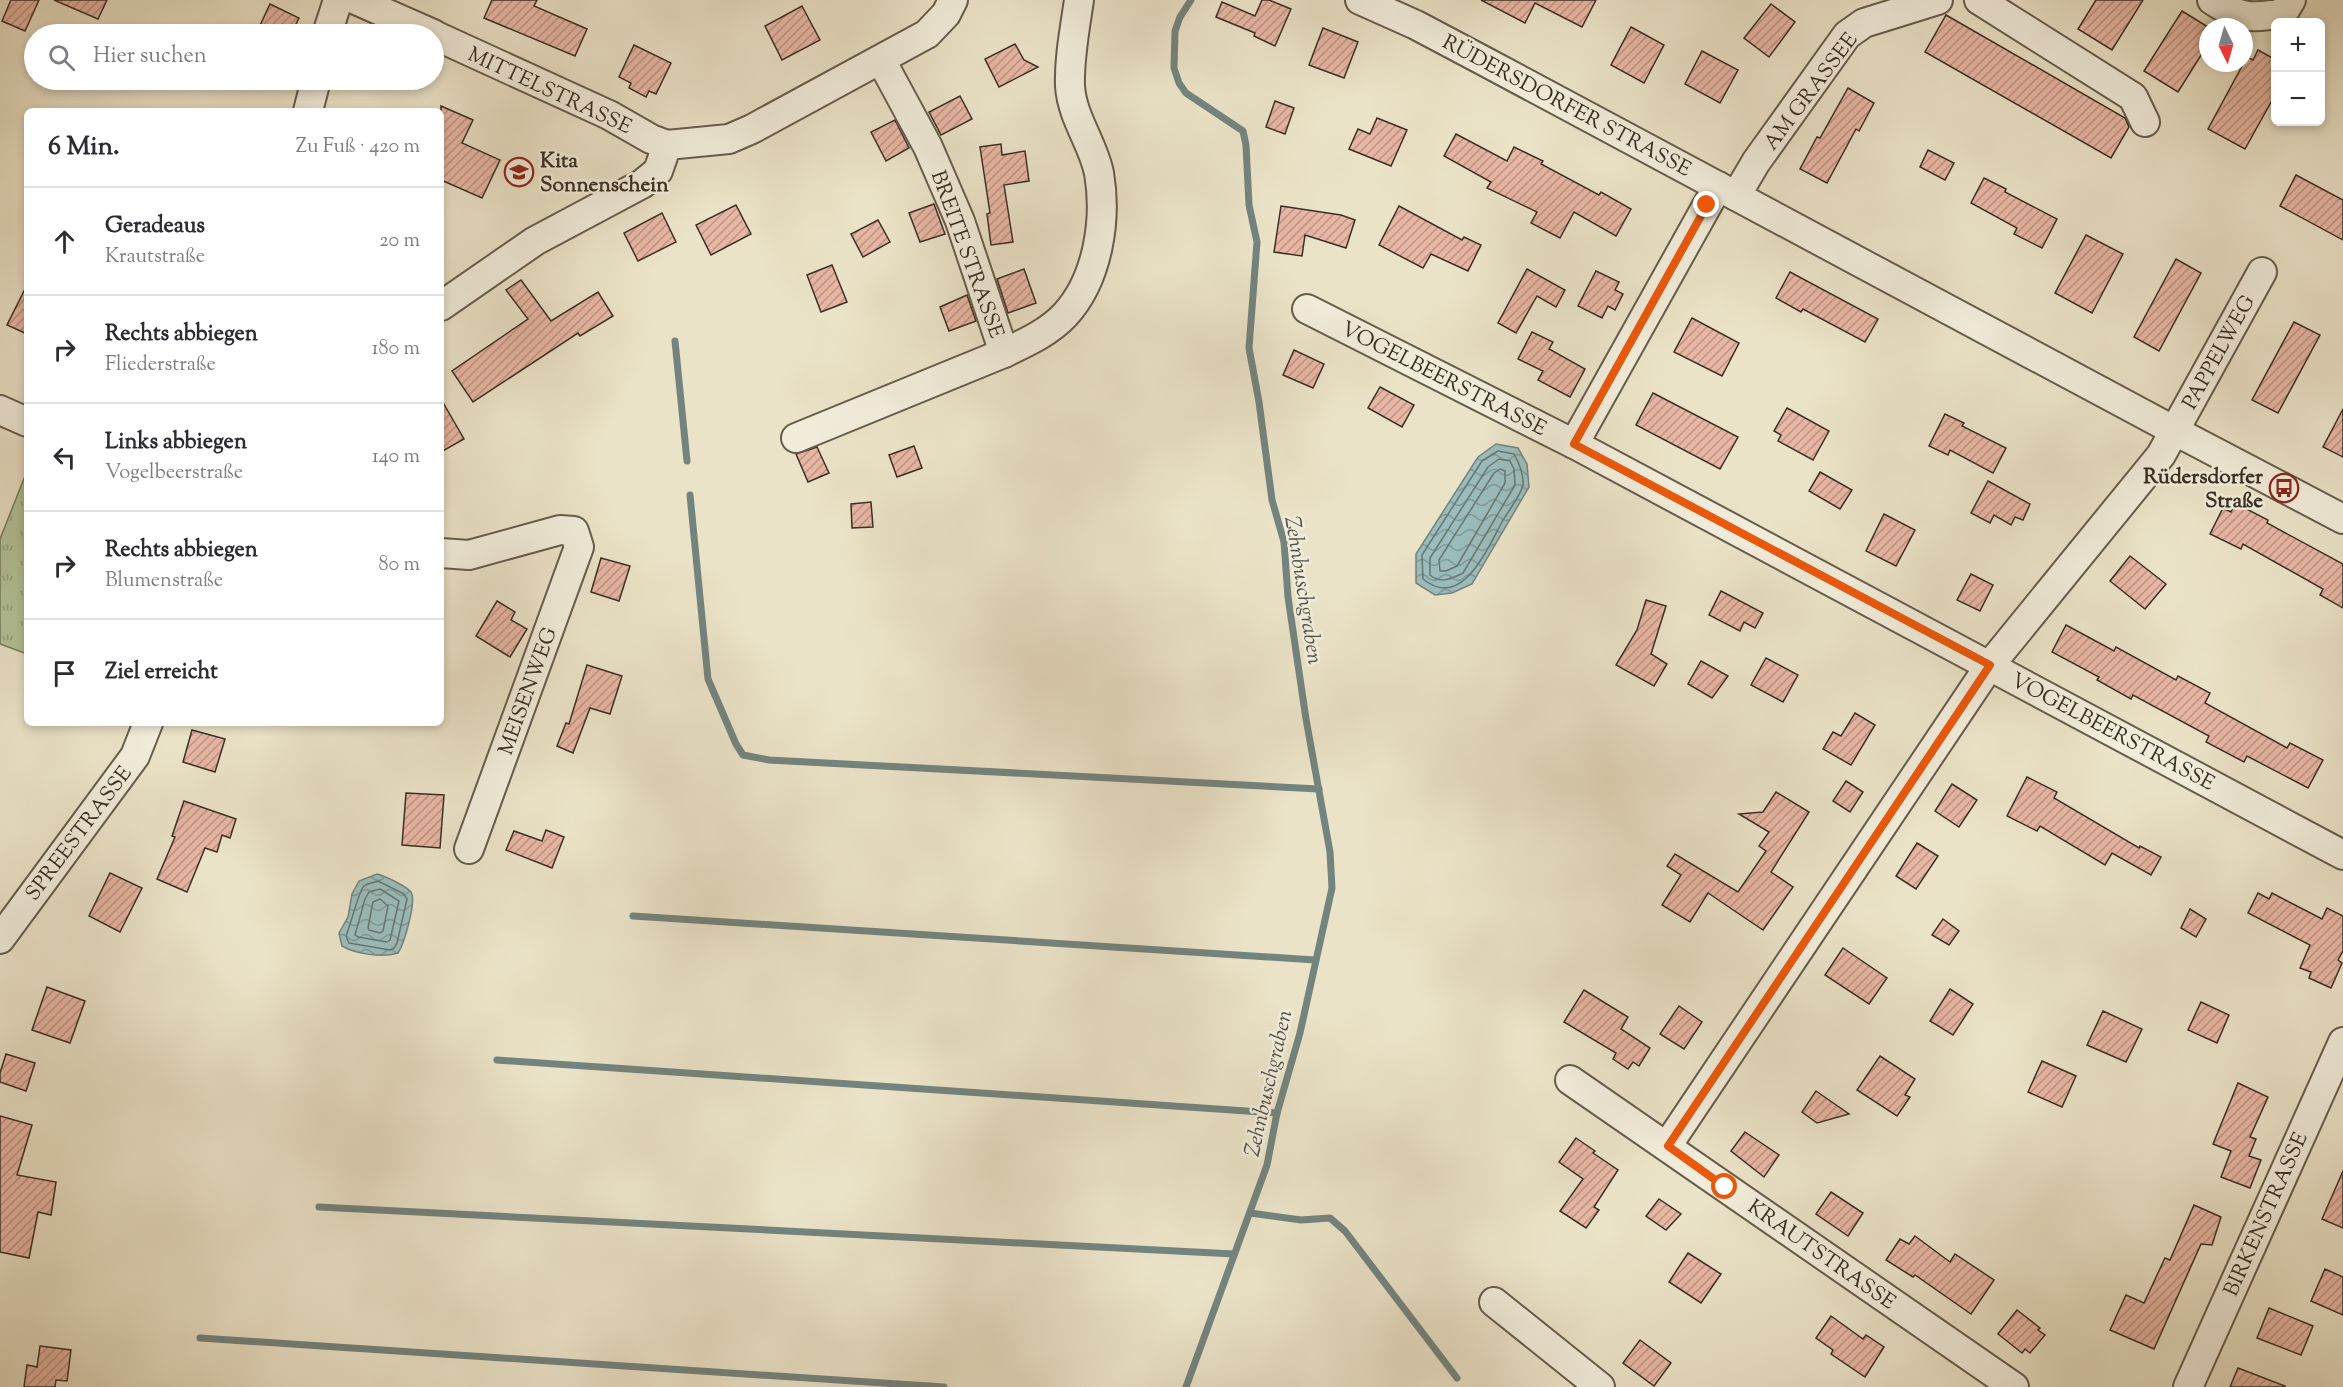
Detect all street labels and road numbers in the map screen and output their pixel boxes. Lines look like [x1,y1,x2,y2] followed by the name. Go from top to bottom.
[1757,27,1866,157] street label: AM GRASSEE
[1436,28,1696,185] street label: RÜDERSDORFER STRASSE
[462,41,636,143] street label: MITTELSTRASSE
[922,167,1011,343] street label: BREITE STRASSE
[2176,290,2264,416] street label: PAPPELWEG
[1335,315,1551,445] street label: VOGELBEERSTRASSE
[492,624,566,760] street label: MEISENWEG
[2005,666,2220,799] street label: VOGELBEERSTRASSE
[19,760,140,908] street label: SPREESTRASSE
[2217,1128,2317,1302] street label: BIRKENSTRASSE
[1741,1193,1901,1318] street label: KRAUTSTRASSE

